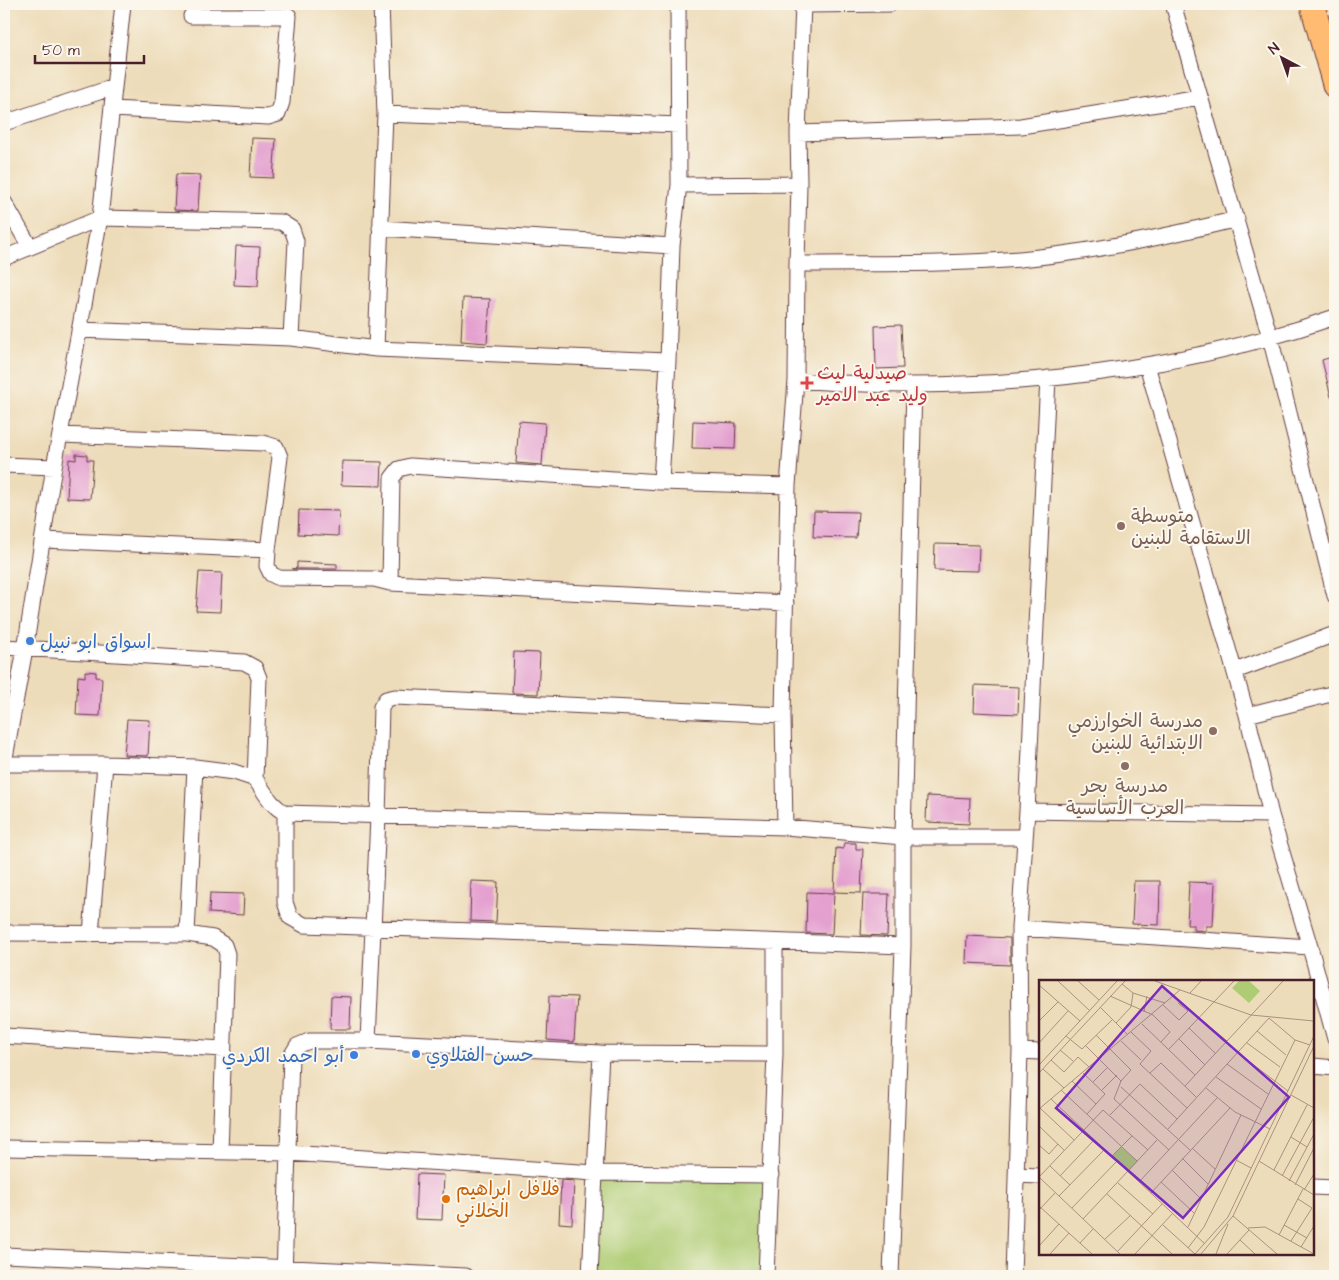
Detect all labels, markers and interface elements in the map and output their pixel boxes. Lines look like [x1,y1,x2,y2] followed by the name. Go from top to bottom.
[35,32,144,64] scale bar
[1256,32,1306,82] north arrow
[1264,38,1284,59] text: N
[42,40,80,61] text: 50 m
[815,360,928,409] place label: صيدلية ليث وليد عبد الامير
[801,377,813,389] marker: صيدلية ليث وليد عبد الامير
[1131,503,1251,552] place label: متوسطة الاستقامة للبنين
[1115,520,1127,532] marker: متوسطة الاستقامة للبنين
[40,629,151,656] place label: اسواق ابو نبيل
[24,635,36,647] marker: اسواق ابو نبيل
[1068,708,1203,757] place label: مدرسة الخوارزمي الابتدائية للبنين
[1207,725,1219,737] marker: مدرسة الخوارزمي الابتدائية للبنين
[1119,760,1131,772] marker: مدرسة بحر العرب الأساسية
[1066,773,1184,822] place label: مدرسة بحر العرب الأساسية
[1039,980,1314,1255] inset map
[426,1042,534,1069] place label: حسن الفتلاوي
[222,1043,344,1070] place label: أبو احمد الكردي
[410,1048,422,1060] marker: حسن الفتلاوي
[348,1049,360,1061] marker: أبو احمد الكردي
[456,1176,560,1227] place label: فلافل ابراهيم الخلاني
[440,1193,452,1205] marker: فلافل ابراهيم الخلاني

